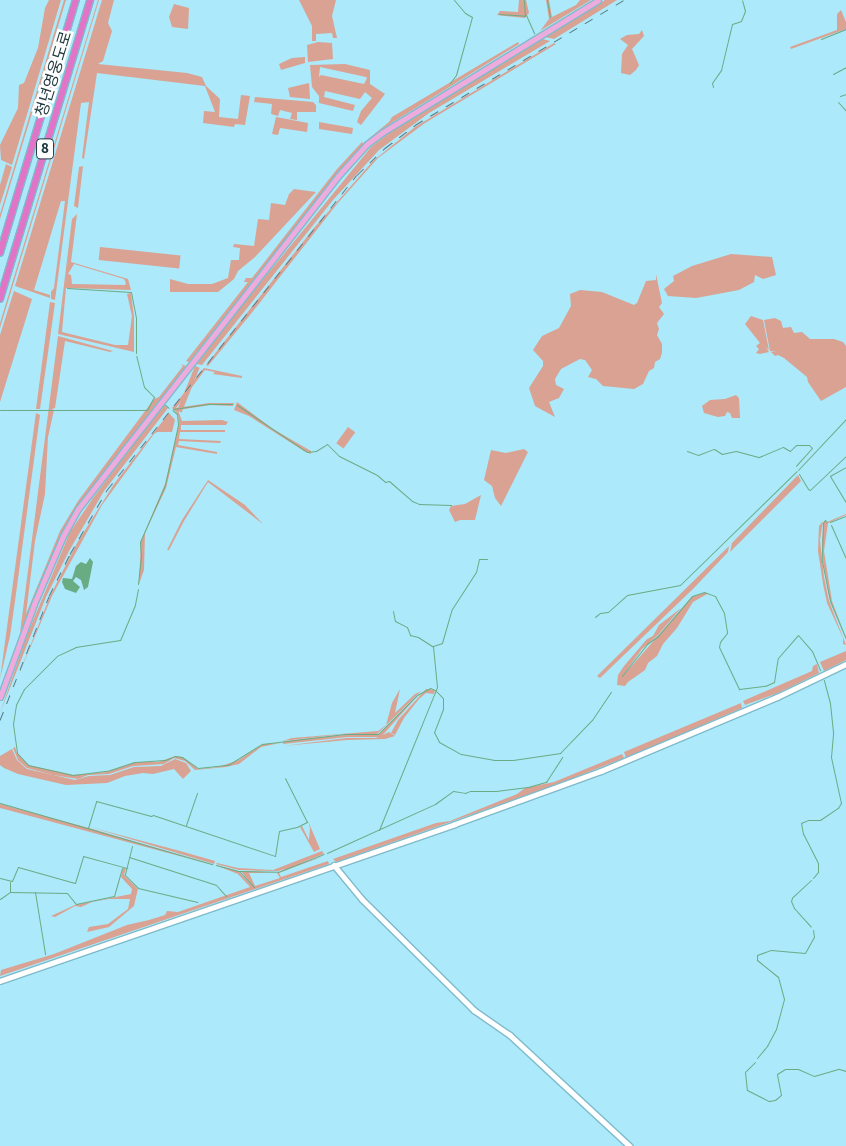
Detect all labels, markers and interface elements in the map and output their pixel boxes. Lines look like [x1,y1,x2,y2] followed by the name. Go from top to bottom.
[32,29,76,119] street label: 청년영웅도로
[35,136,55,162] road number: 8

